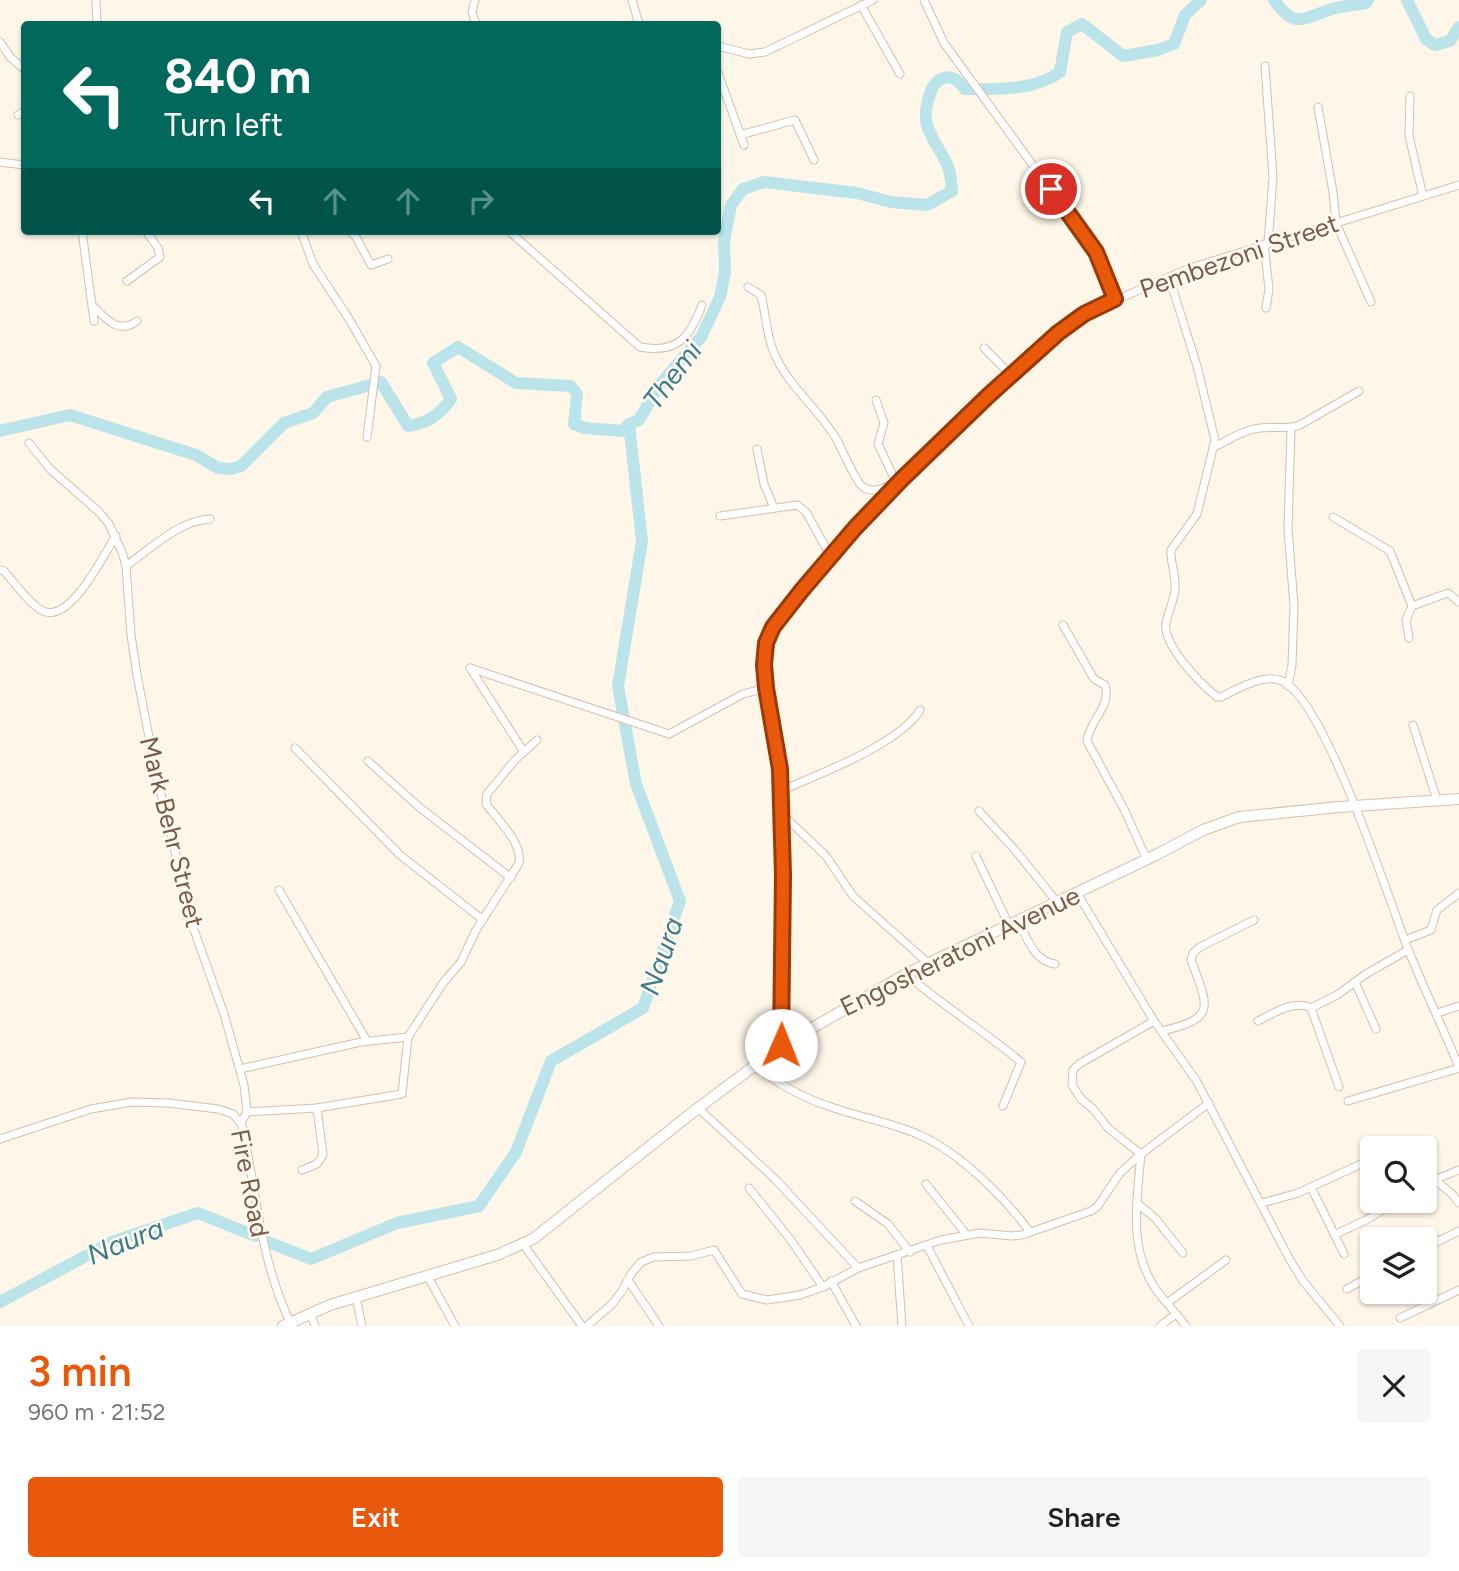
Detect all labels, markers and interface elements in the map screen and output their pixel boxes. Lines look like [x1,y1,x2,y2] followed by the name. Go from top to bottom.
[164,46,311,105] text: 840 m
[49,49,140,140] icon: left
[164,106,283,144] text: Turn left
[1021,159,1081,219] pin
[1032,170,1070,208] icon: arrive
[243,182,281,220] icon: left
[316,182,354,220] icon: ahead
[389,182,427,220] icon: ahead
[462,182,500,220] icon: right
[1135,207,1343,305] street label: Pembezoni Street
[635,334,709,416] water label: Themi
[133,733,211,931] street label: Mark Behr Street
[835,879,1085,1023] street label: Engosheratoni Avenue
[632,913,690,999] water label: Naura
[744,1008,818,1082] position arrow
[224,1126,276,1240] street label: Fire Road
[1360,1136,1437,1304] map controls
[1360,1136,1437,1213] button: search
[82,1210,168,1272] water label: Naura
[1360,1227,1437,1304] button: layers
[28,1346,132,1397] text: 3 min
[1357,1349,1431,1423] button: close
[28,1398,166,1426] text: 960 m · 21:52
[28,1477,723,1557] button: Exit
[737,1477,1431,1557] button: Share

